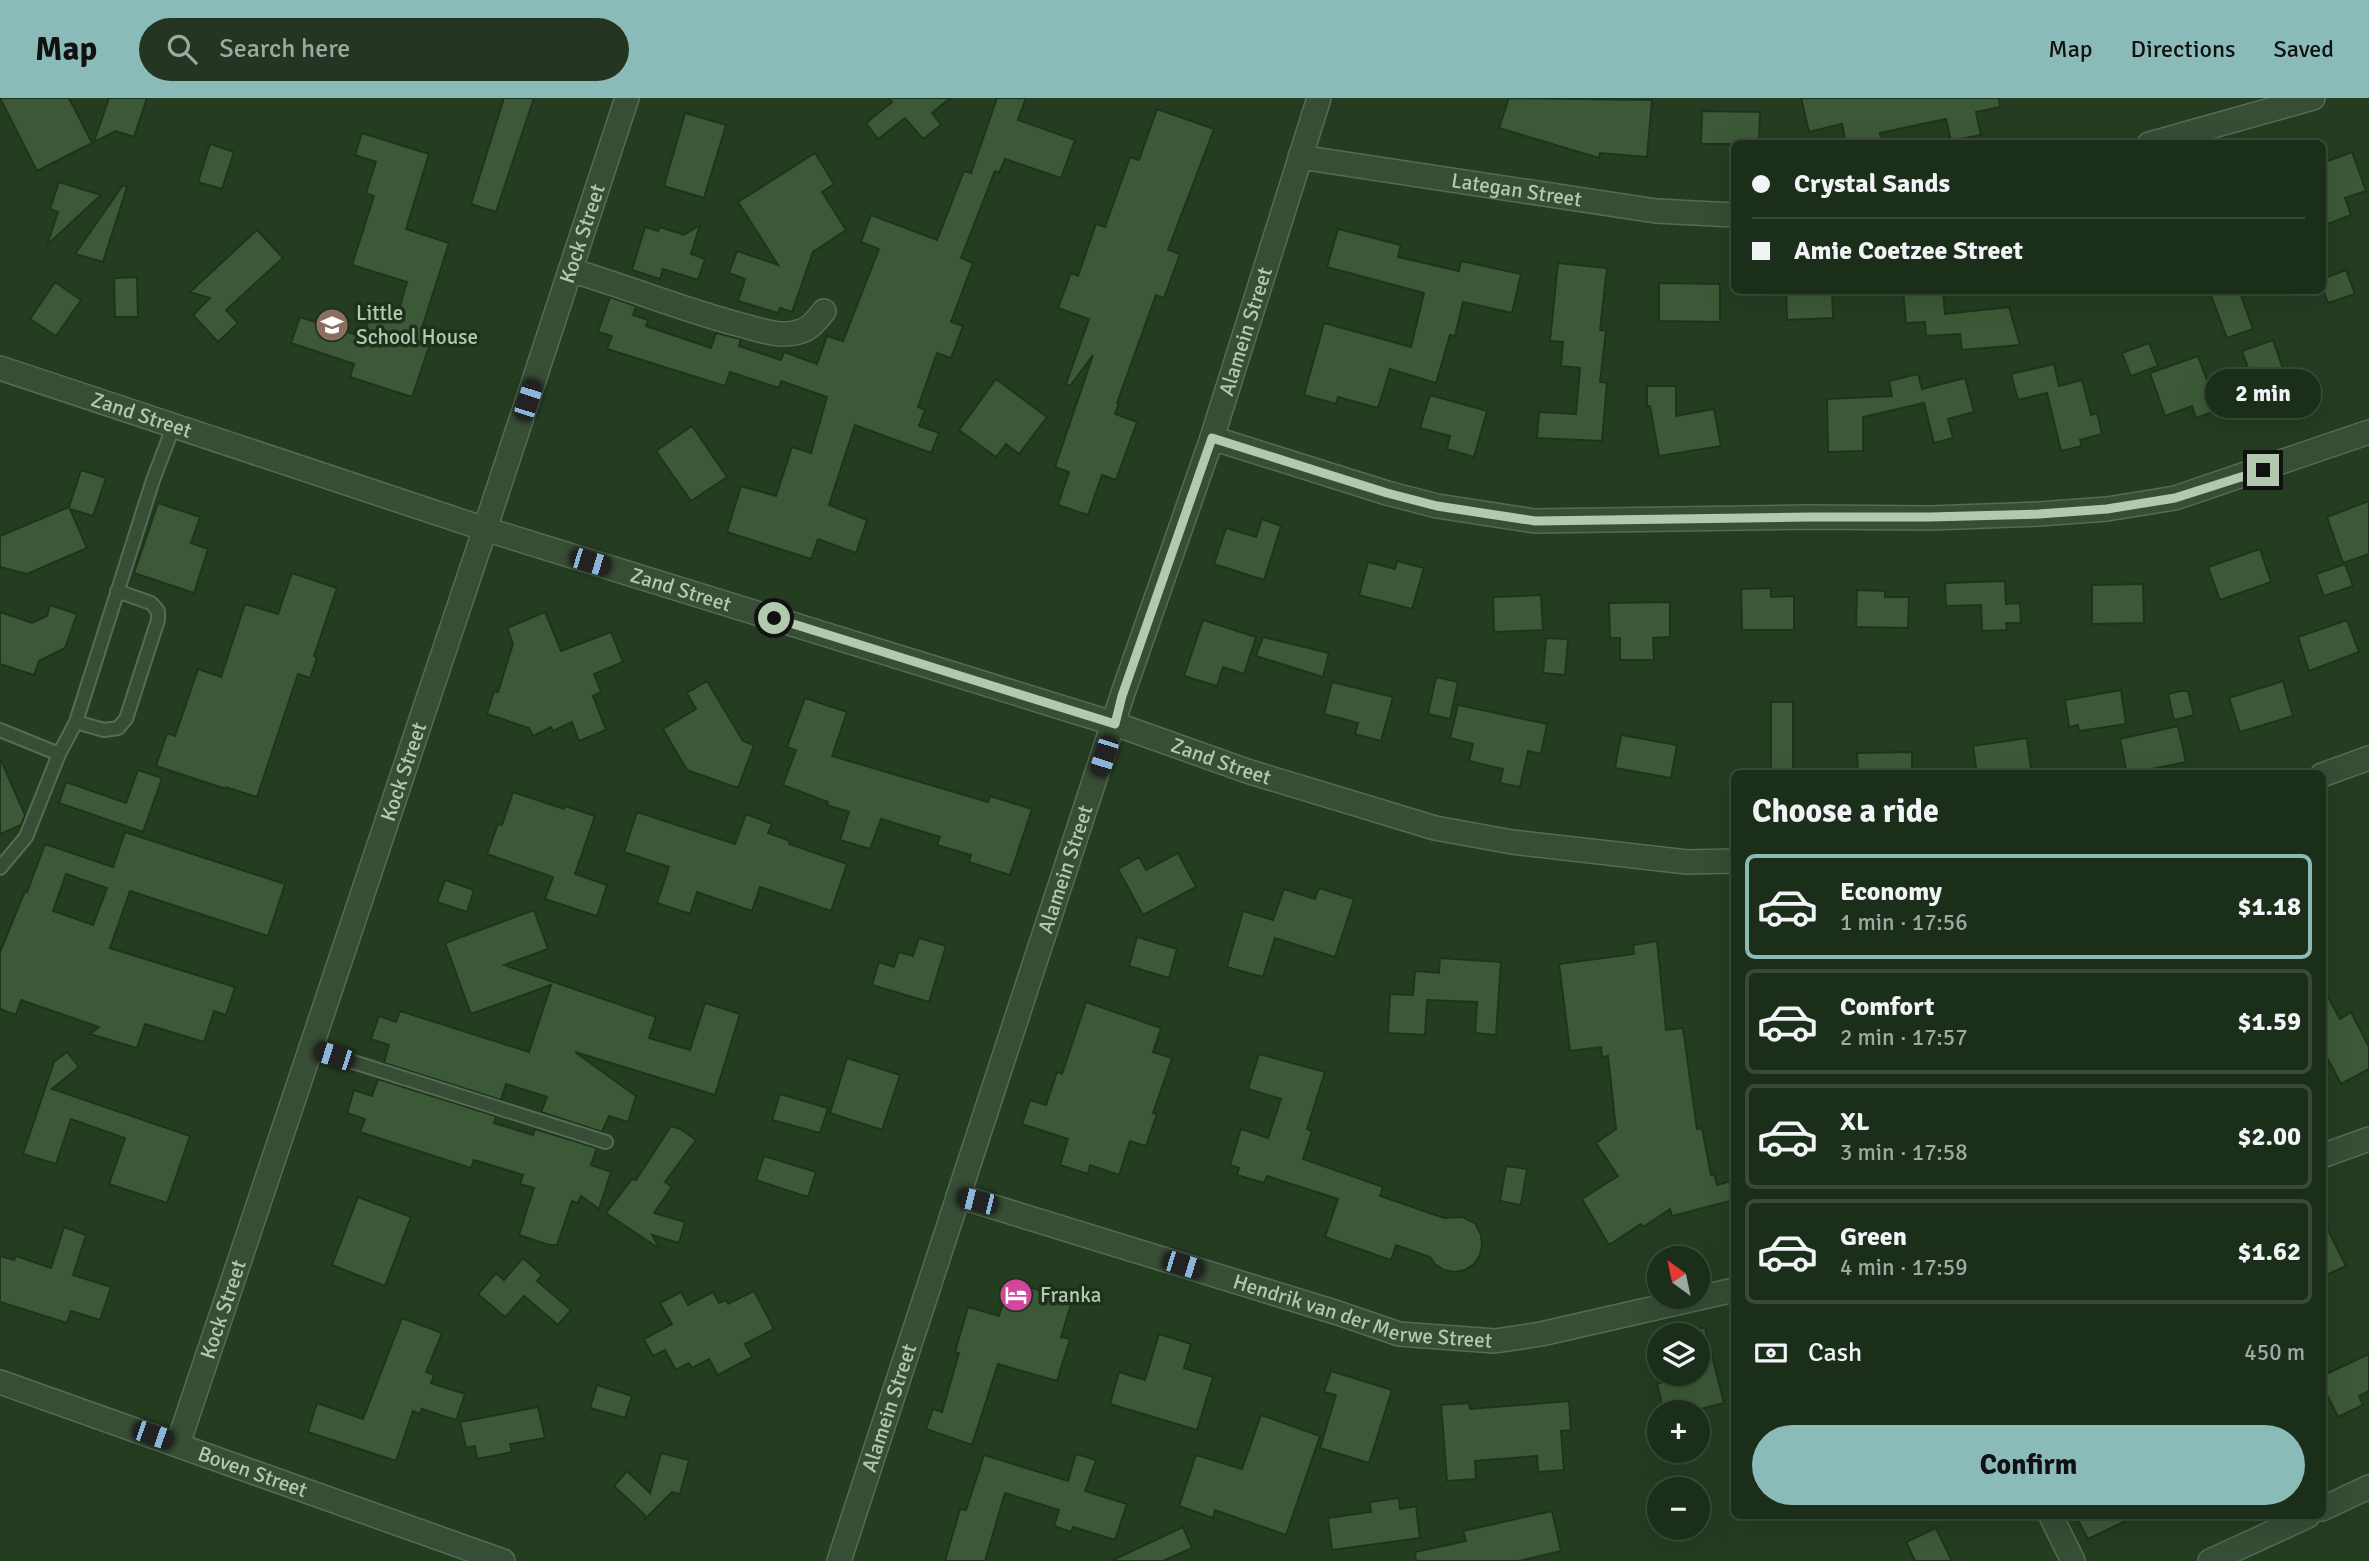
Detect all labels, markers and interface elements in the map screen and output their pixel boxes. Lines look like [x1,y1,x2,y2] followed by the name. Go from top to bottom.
[139,18,629,81] search box
[35,29,97,70] text: Map
[163,30,201,68] icon: search
[219,33,350,65] text: Search here
[2048,34,2093,64] text: Map
[2131,34,2236,64] text: Directions
[2274,34,2334,64] text: Saved
[1450,167,1583,213] street label: Lategan Street
[1794,168,1950,200] text: Crystal Sands
[554,181,611,287] street label: Kock Street
[1794,235,2023,267] text: Amie Coetzee Street
[1213,264,1278,399] street label: Alamein Street
[356,300,478,350] place label: Little School House
[313,306,351,344] school or university icon: Little School House
[2205,368,2321,418] callout: 2 min
[512,377,545,423] car
[2235,379,2291,408] text: 2 min
[88,386,195,444] street label: Zand Street
[2247,454,2279,486] route end
[567,546,614,578] car
[627,562,734,617] street label: Zand Street
[758,602,790,634] route start
[375,719,432,825] street label: Kock Street
[1168,732,1274,791] street label: Zand Street
[1088,733,1121,779] car
[1752,792,1939,831] text: Choose a ride
[1032,802,1098,936] street label: Alamein Street
[1756,875,1819,938] icon: car
[1840,876,1942,908] text: Economy
[2237,891,2301,923] text: $1.18
[1840,908,1968,937] text: 1 min · 17:56
[1756,990,1819,1053] icon: car
[1840,991,1934,1023] text: Comfort
[2237,1006,2301,1038] text: $1.59
[1840,1023,1968,1052] text: 2 min · 17:57
[311,1040,358,1072] car
[1756,1105,1819,1168] icon: car
[1840,1106,1870,1138] text: XL
[2237,1121,2301,1153] text: $2.00
[1840,1138,1968,1167] text: 3 min · 17:58
[955,1186,1000,1216] car
[1756,1220,1819,1283] icon: car
[1840,1221,1907,1253] text: Green
[2237,1236,2301,1268] text: $1.62
[1647,1246,1710,1309] north arrow
[1647,1246,1710,1540] map controls
[1160,1249,1207,1281] car
[1840,1253,1968,1282] text: 4 min · 17:59
[194,1256,252,1362] street label: Kock Street
[1230,1268,1493,1354] street label: Hendrik van der Merwe Street
[997,1276,1035,1314] hotel icon: Franka
[1040,1282,1101,1308] place label: Franka
[1647,1323,1710,1386] button: layers
[1752,1334,1790,1372] icon: cash
[1808,1337,1862,1369] text: Cash
[2244,1338,2305,1367] text: 450 m
[856,1341,922,1475] street label: Alamein Street
[1647,1400,1710,1463] button: +
[130,1418,177,1452] car
[1752,1425,2305,1505] button: Confirm
[194,1440,311,1503] street label: Boven Street
[1647,1477,1710,1540] button: −

